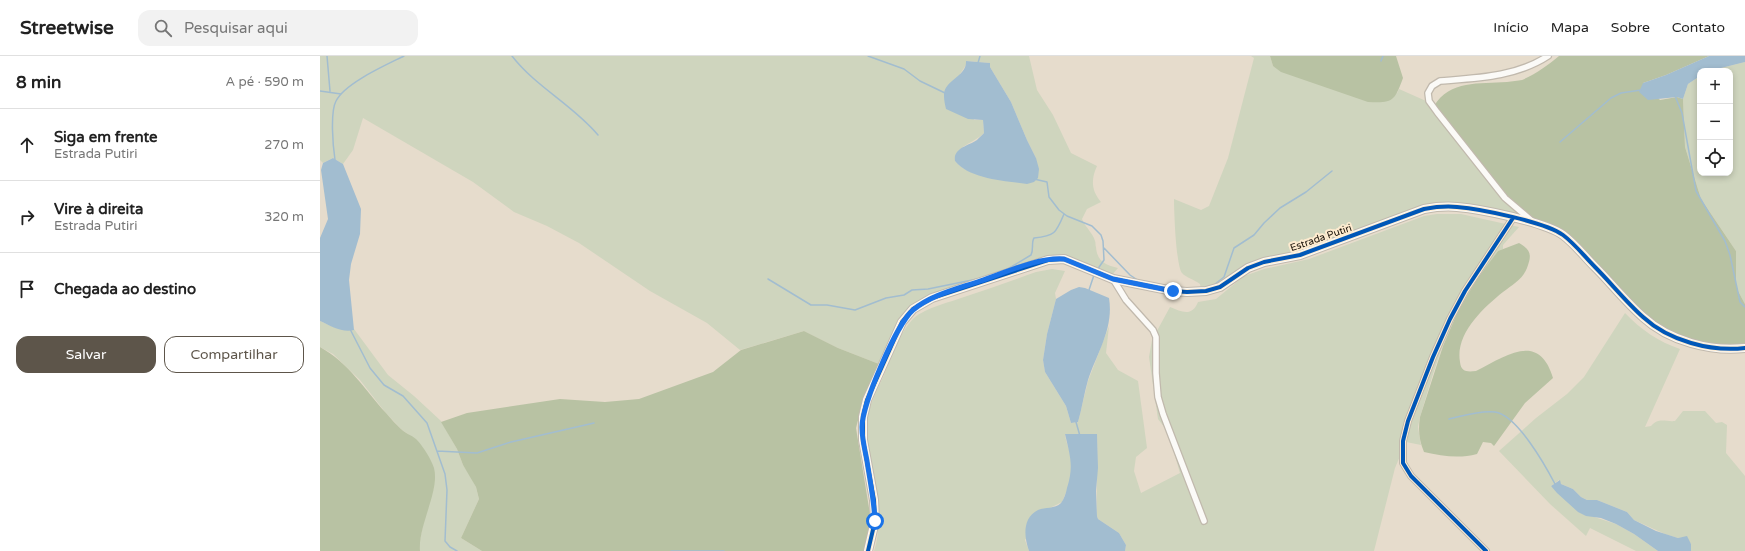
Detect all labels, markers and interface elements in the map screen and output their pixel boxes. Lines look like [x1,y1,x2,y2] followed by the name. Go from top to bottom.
[138,10,418,46] search box
[20,17,114,39] text: Streetwise
[152,17,174,39] icon: search
[184,19,288,37] text: Pesquisar aqui
[1493,19,1529,36] text: Início
[1551,19,1589,36] text: Mapa
[1611,19,1650,36] text: Sobre
[1672,19,1725,36] text: Contato
[1697,68,1733,176] map controls
[1697,68,1733,104] button: +
[16,72,61,93] text: 8 min
[225,74,304,90] text: A pé · 590 m
[1697,104,1733,140] button: −
[54,128,158,146] text: Siga em frente
[16,134,38,156] icon: ahead
[264,137,304,153] text: 270 m
[1697,140,1733,176] button: locate
[54,146,138,162] text: Estrada Putiri
[54,200,143,218] text: Vire à direita
[16,206,38,228] icon: right
[264,209,304,225] text: 320 m
[54,218,138,234] text: Estrada Putiri
[1289,222,1353,254] street label: Estrada Putiri
[16,278,38,300] icon: arrive
[54,280,196,298] text: Chegada ao destino
[1164,282,1182,300] route end
[16,336,156,373] button: Salvar
[164,336,304,373] button: Compartilhar
[866,512,884,530] route start

